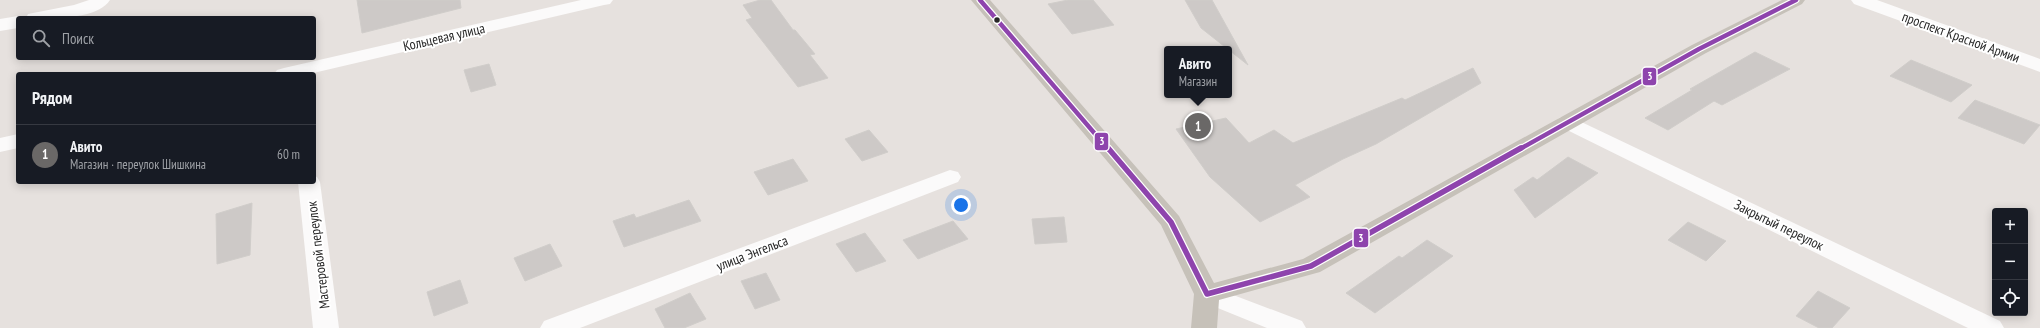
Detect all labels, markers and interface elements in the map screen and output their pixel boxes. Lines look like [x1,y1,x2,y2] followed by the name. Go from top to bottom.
[1900,7,2022,67] street label: проспект Красной Армии
[992,15,1002,25] unlabelled marker
[16,16,316,60] search box
[401,19,487,55] street label: Кольцевая улица
[30,27,52,49] icon: search
[62,29,94,48] text: Поиск
[1164,46,1232,98] popup
[1179,54,1211,73] text: Авито
[1642,67,1657,86] line badge: 3
[1647,69,1653,83] text: 3
[1179,73,1217,90] text: Магазин
[32,87,72,109] text: Рядом
[1185,111,1211,141] pin: 1
[1094,132,1109,151] line badge: 3
[1099,134,1105,148] text: 3
[70,137,102,156] text: Авито
[42,146,48,163] text: 1
[277,146,300,163] text: 60 m
[70,156,206,173] text: Магазин · переулок Шишкина
[951,195,971,215] your location
[1731,196,1827,255] street label: Закрытый переулок
[302,200,334,310] street label: Мастеровой переулок
[1992,208,2028,316] map controls
[1992,208,2028,244] button: +
[1353,228,1369,248] line badge: 3
[714,231,790,275] street label: улица Энгельса
[1358,231,1364,245] text: 3
[1992,244,2028,280] button: −
[1992,280,2028,316] button: locate

